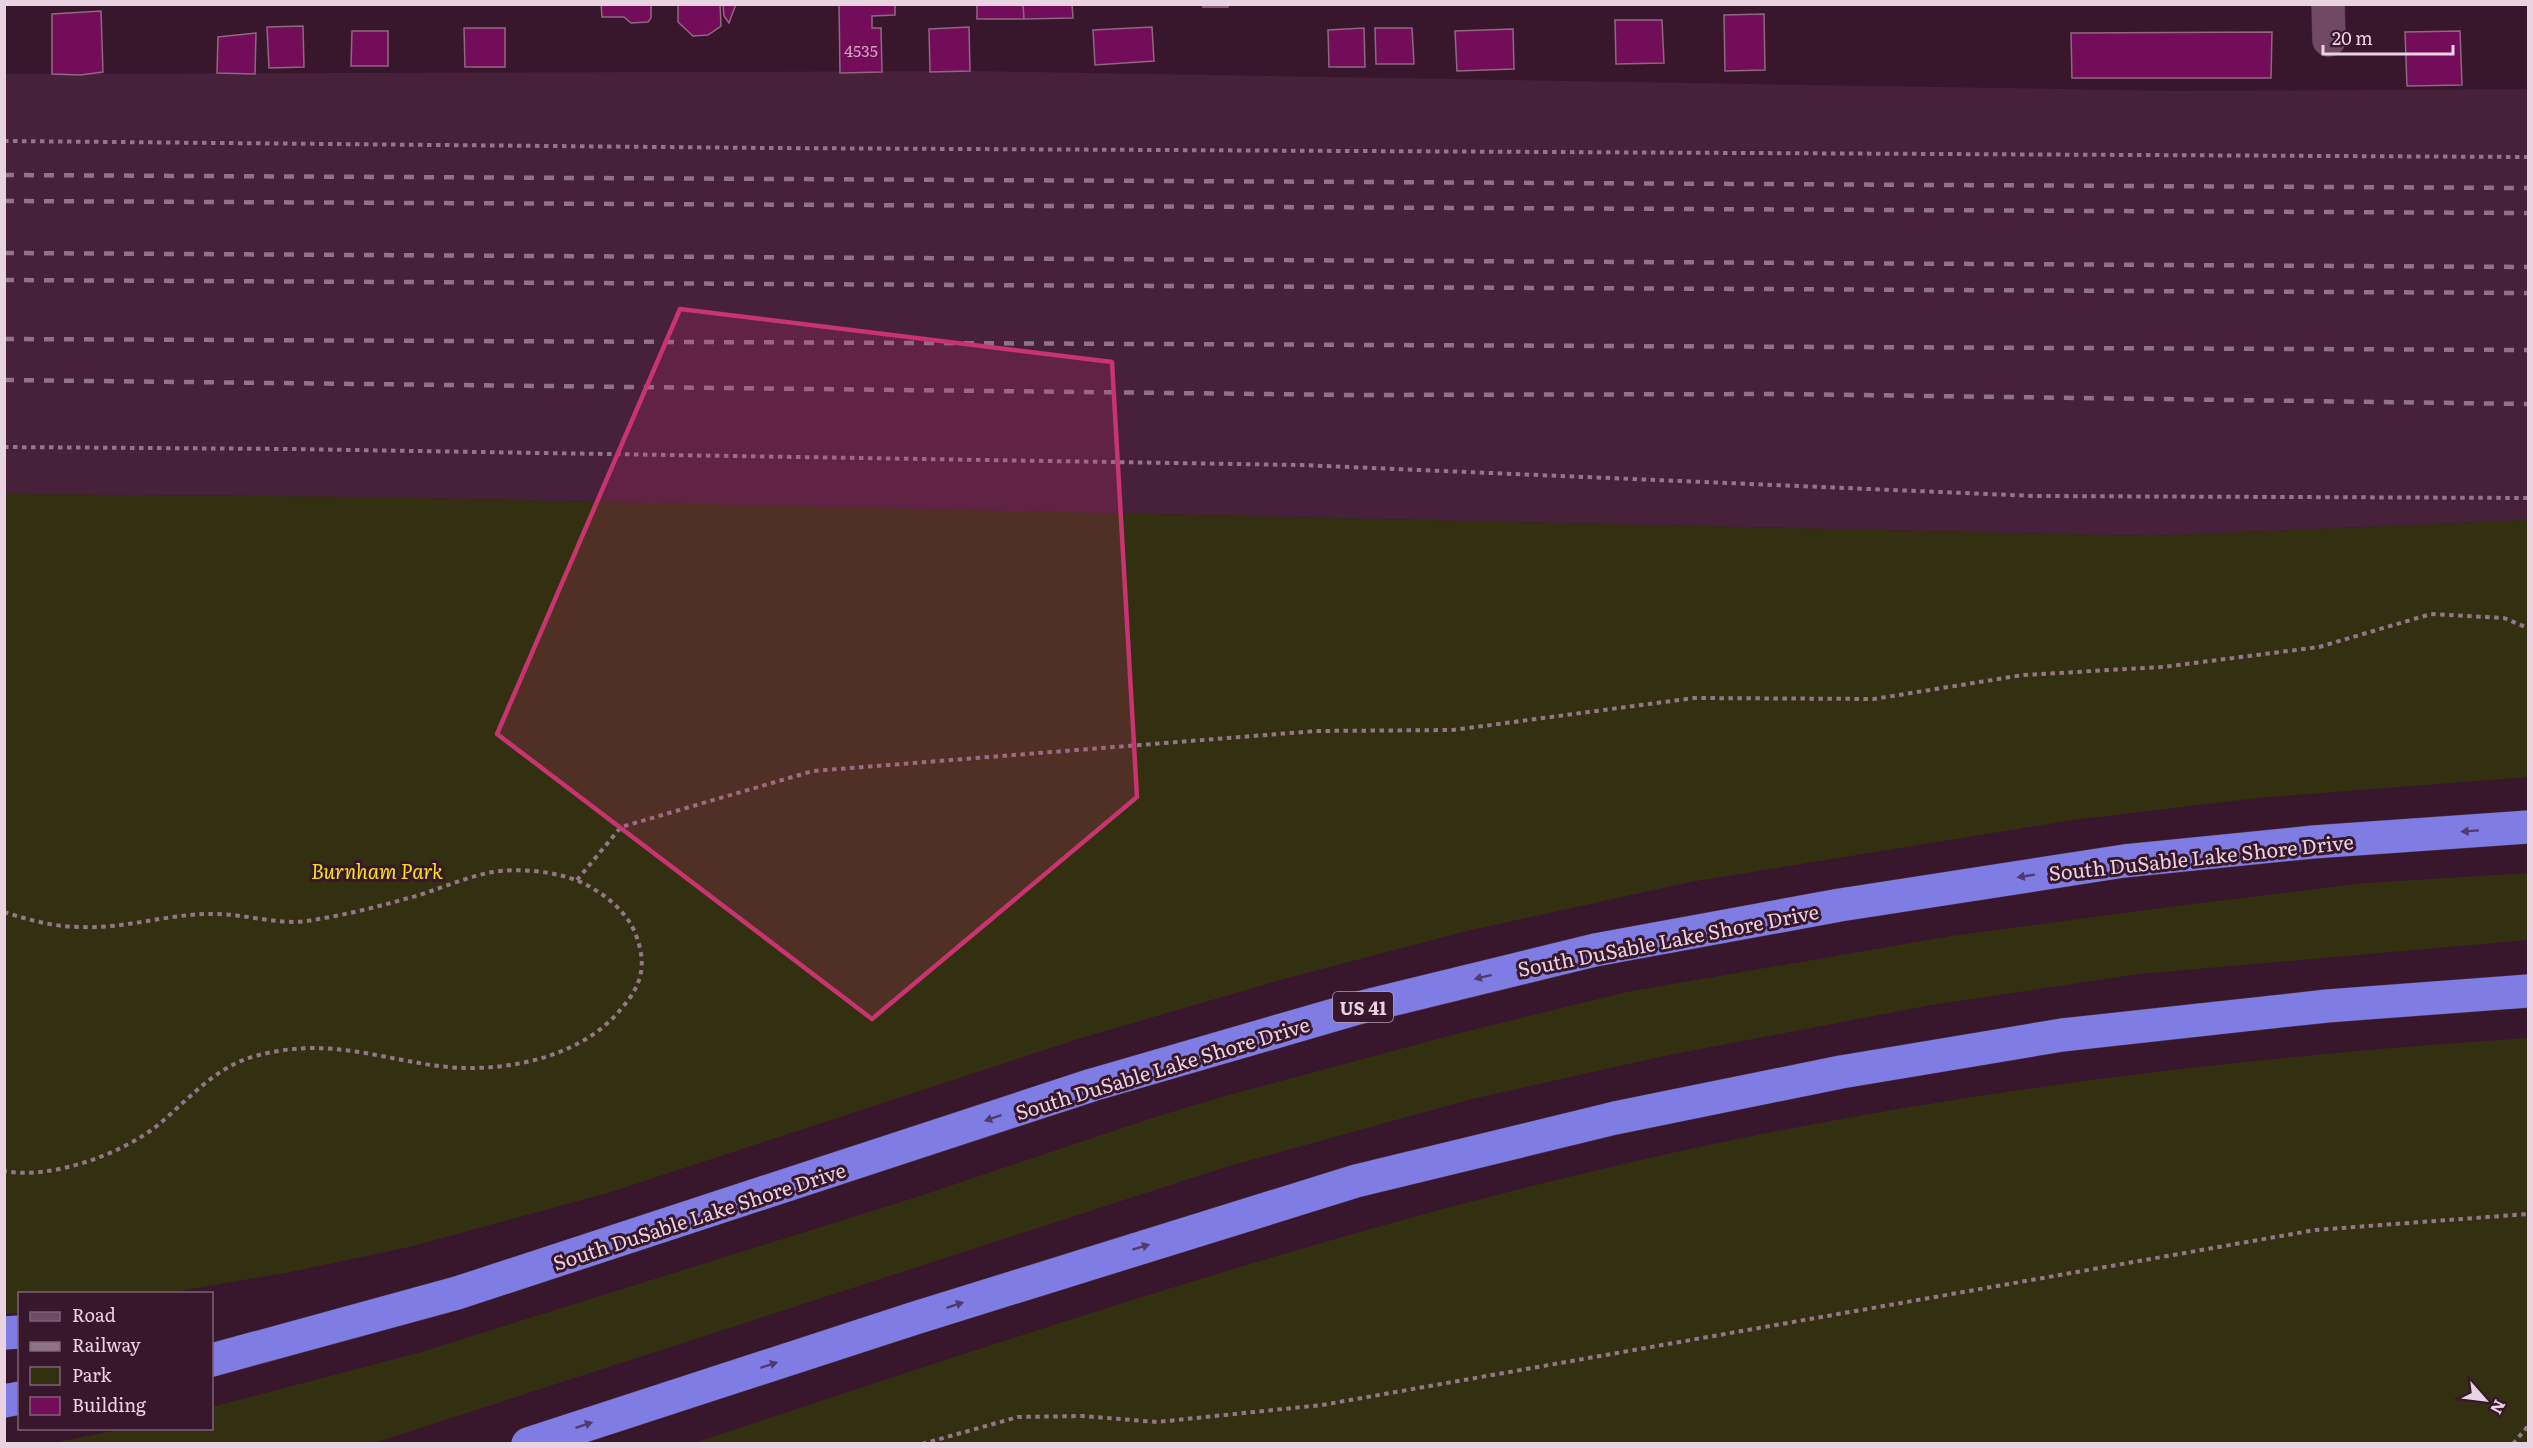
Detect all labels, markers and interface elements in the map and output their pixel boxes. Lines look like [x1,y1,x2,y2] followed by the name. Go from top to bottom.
[2323,18,2454,56] scale bar
[2332,24,2373,51] text: 20 m
[844,38,878,62] house number: 4535
[2047,825,2355,887] street label: South DuSable Lake Shore Drive
[2461,826,2480,836] one-way arrow
[311,855,443,885] park label: Burnham Park
[2016,872,2035,881] one-way arrow
[1515,895,1821,983] street label: South DuSable Lake Shore Drive
[1474,973,1492,983] one-way arrow
[1333,992,1393,1022] road number: US 41
[1011,1008,1313,1126] street label: South DuSable Lake Shore Drive
[984,1114,1002,1123] one-way arrow
[549,1153,849,1277] street label: South DuSable Lake Shore Drive
[1132,1242,1150,1251] one-way arrow
[18,1292,213,1430] legend
[946,1300,964,1310] one-way arrow
[72,1301,116,1328] text: Road
[72,1331,141,1358] text: Railway
[760,1360,778,1370] one-way arrow
[72,1361,113,1388] text: Park
[2455,1370,2515,1430] north arrow
[72,1391,147,1418] text: Building
[2485,1396,2513,1419] text: N
[575,1420,593,1430] one-way arrow

